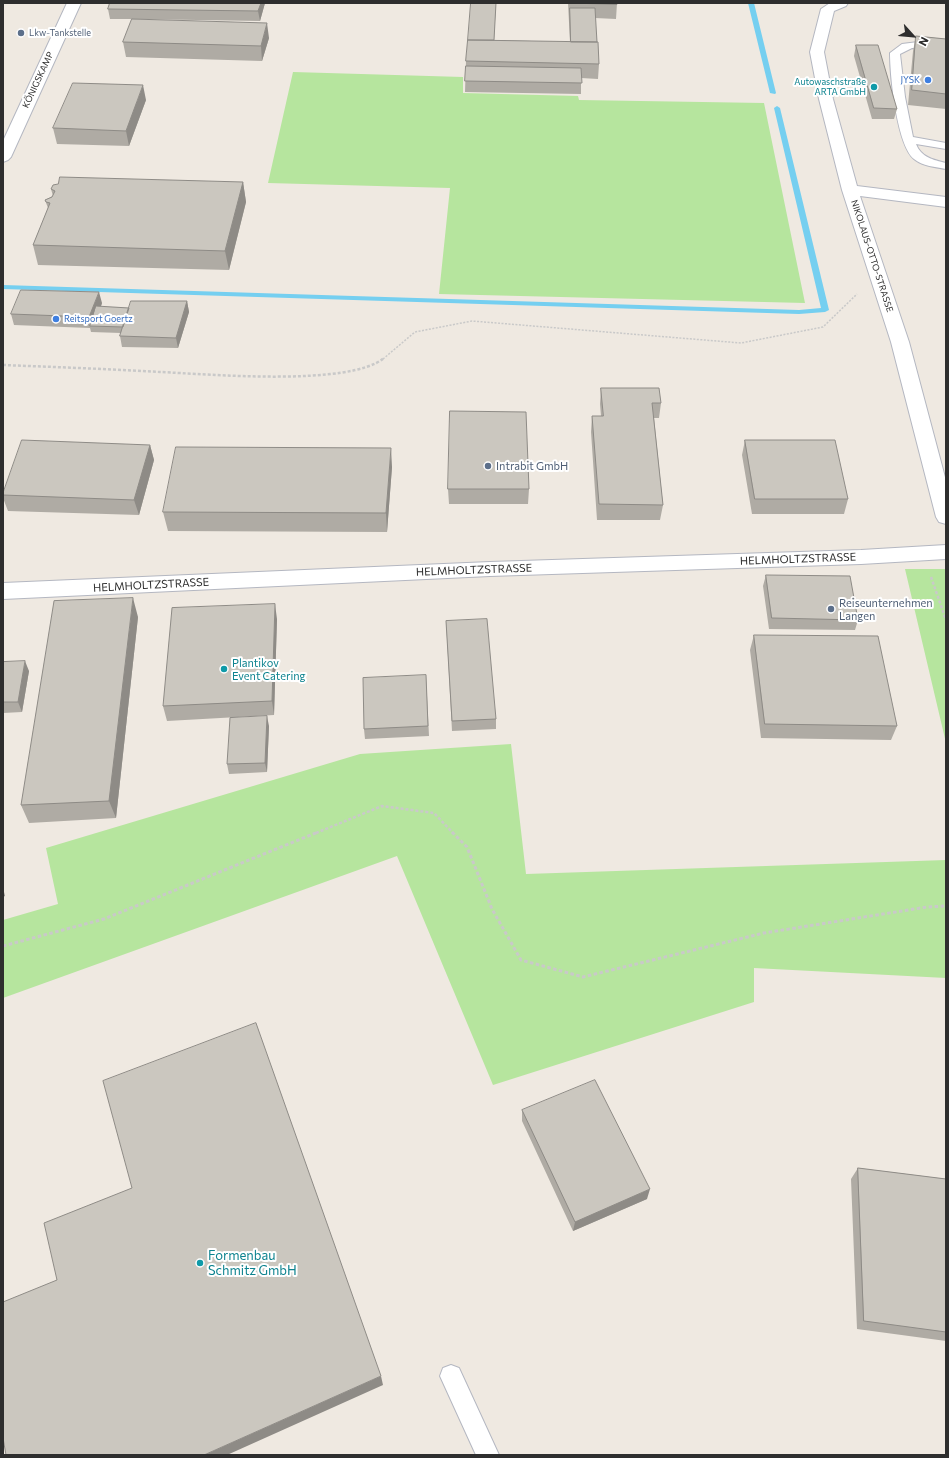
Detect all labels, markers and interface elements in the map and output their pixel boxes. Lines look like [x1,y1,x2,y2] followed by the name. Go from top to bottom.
[893,16,933,56] north arrow
[16,28,26,38] marker: Lkw-Tankstelle
[29,28,91,38] place label: Lkw-Tankstelle
[916,35,932,48] text: N
[20,50,56,110] street label: KÖNIGSKAMP
[900,75,920,85] place label: JYSK
[923,75,933,85] marker: JYSK
[794,77,866,98] place label: Autowaschstraße ARTA GmbH
[869,82,879,92] marker: Autowaschstraße ARTA GmbH
[849,198,895,314] street label: NIKOLAUS-OTTO-STRASSE
[51,314,61,324] marker: Reitsport Goertz
[64,314,133,324] place label: Reitsport Goertz
[496,459,568,473] place label: Intrabit GmbH
[483,461,493,471] marker: Intrabit GmbH
[740,550,856,568] street label: HELMHOLTZSTRASSE
[416,561,532,579] street label: HELMHOLTZSTRASSE
[93,575,209,595] street label: HELMHOLTZSTRASSE
[839,596,933,622] place label: Reiseunternehmen Langen
[826,604,836,614] marker: Reiseunternehmen Langen
[232,656,306,682] place label: Plantikov Event Catering
[219,664,229,674] marker: Plantikov Event Catering
[208,1248,297,1279] place label: Formenbau Schmitz GmbH
[195,1258,205,1268] marker: Formenbau Schmitz GmbH

